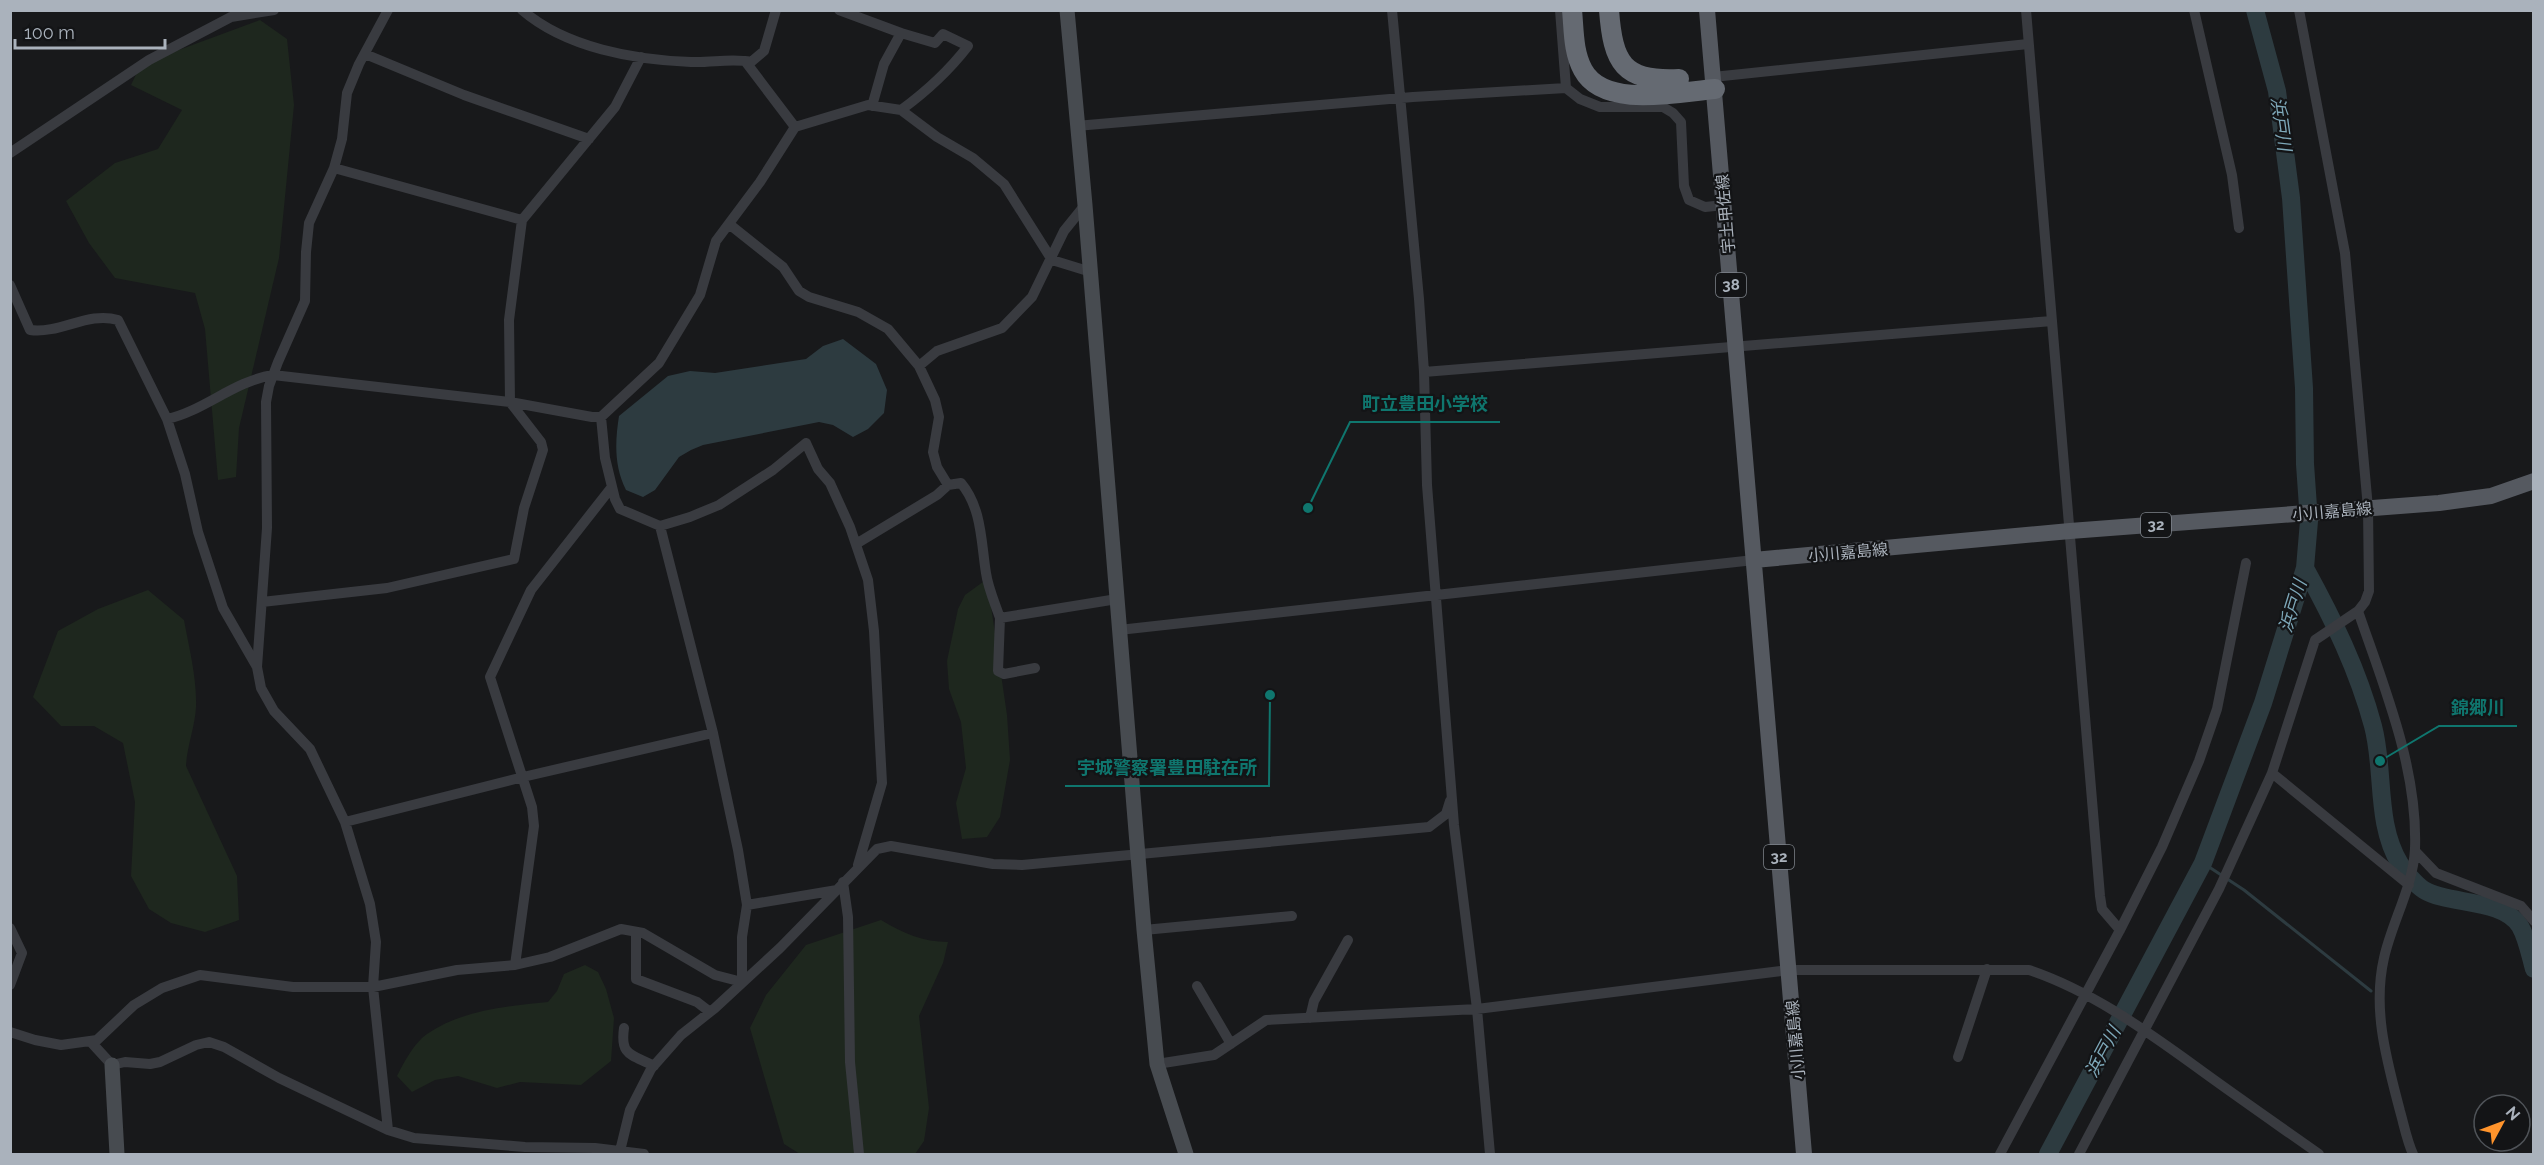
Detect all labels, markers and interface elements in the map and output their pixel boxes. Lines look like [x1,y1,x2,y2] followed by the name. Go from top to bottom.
[15,12,165,50] scale bar
[24,22,75,43] text: 100 m
[2267,96,2296,154] water label: 浜戸川
[1713,173,1738,255] street label: 宇土甲佐線
[1716,273,1746,297] road number: 38
[1350,386,1500,422] callout: 町立豊田小学校
[1362,393,1488,414] text: 町立豊田小学校
[2291,499,2373,524] street label: 小川嘉島線
[2141,513,2171,537] road number: 32
[1807,540,1889,565] street label: 小川嘉島線
[2275,575,2311,635] water label: 浜戸川
[2439,690,2517,726] callout: 錦郷川
[2451,697,2505,718] text: 錦郷川
[1065,750,1269,786] callout: 宇城警察署豊田駐在所
[1077,757,1257,778] text: 宇城警察署豊田駐在所
[1764,845,1794,869] road number: 32
[1783,999,1808,1081] street label: 小川嘉島線
[2081,1021,2125,1081] water label: 浜戸川
[2472,1093,2532,1153] north arrow
[2502,1103,2524,1124] text: N

